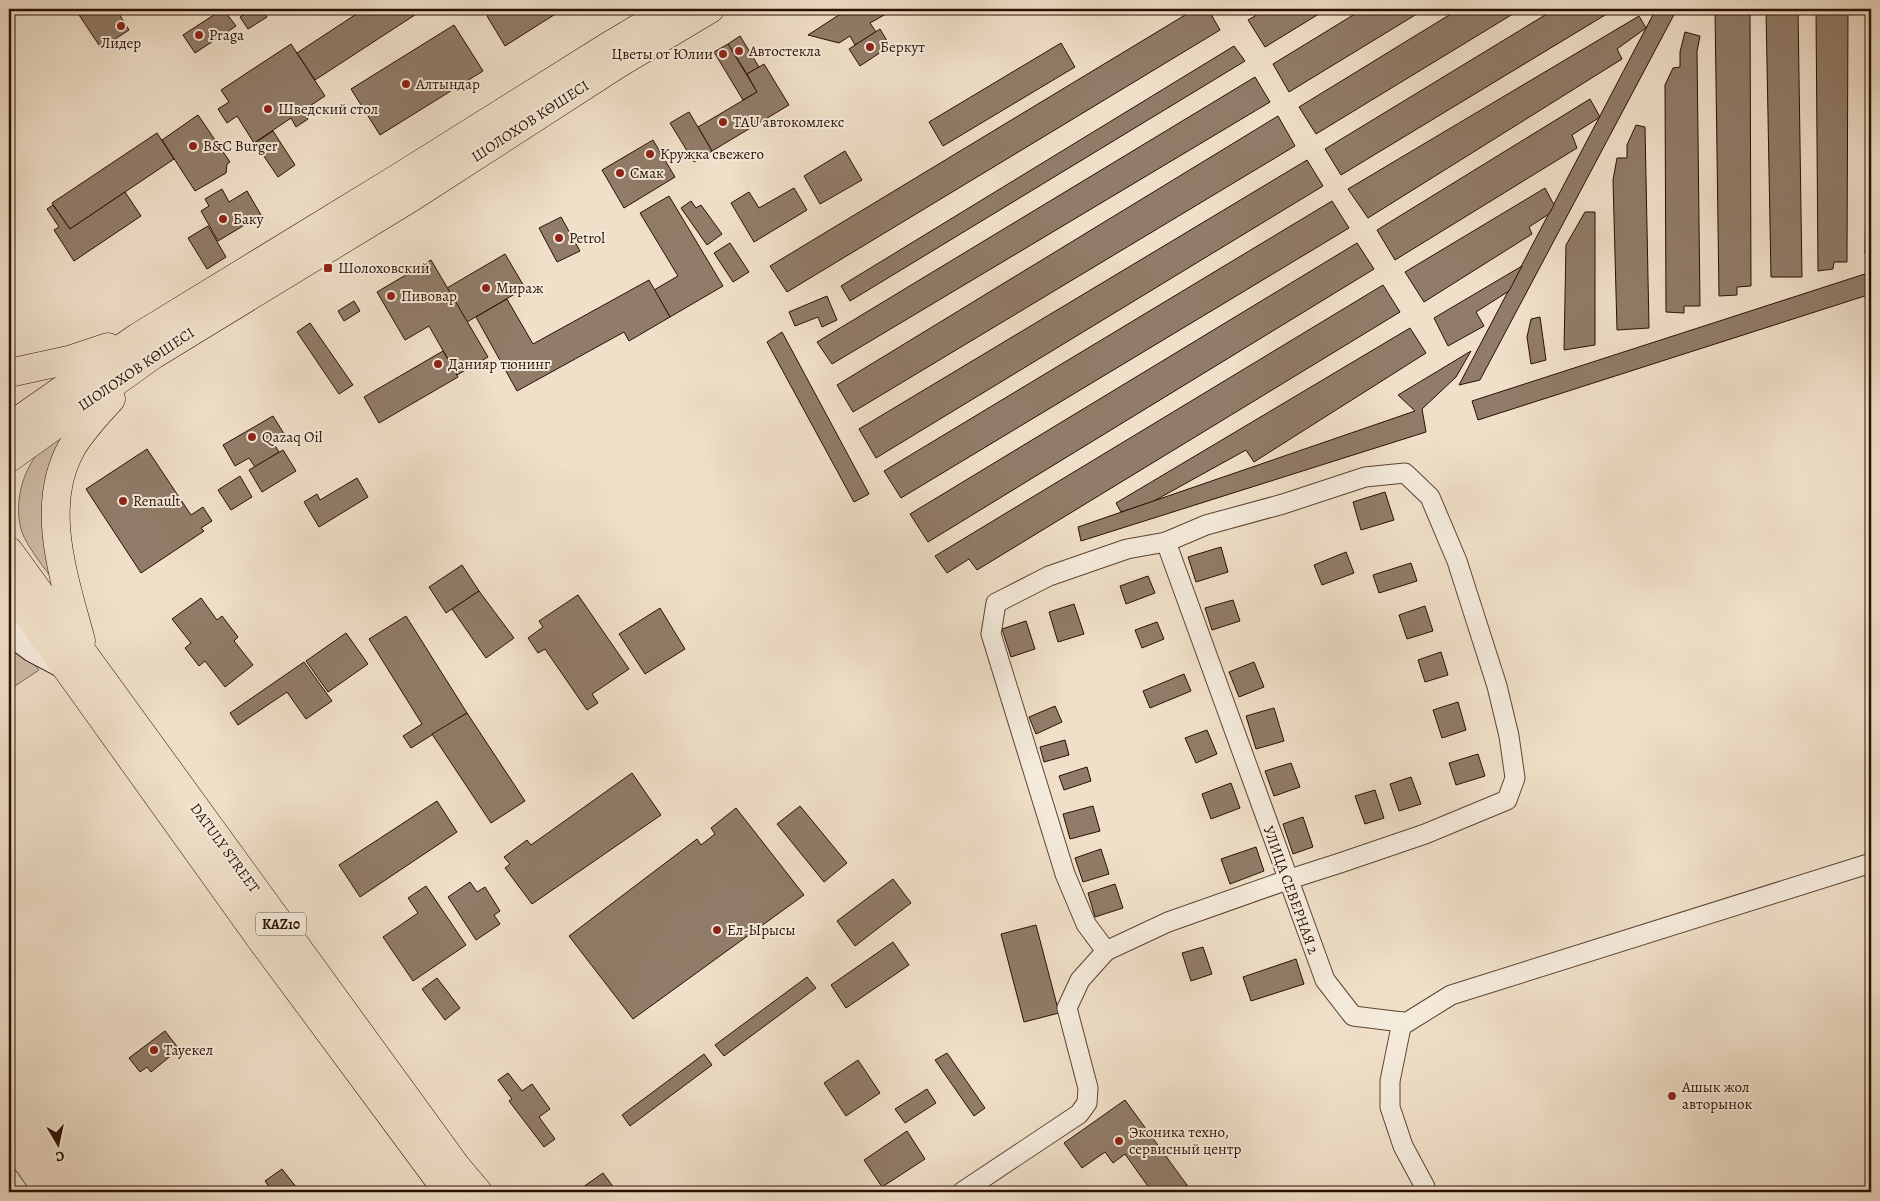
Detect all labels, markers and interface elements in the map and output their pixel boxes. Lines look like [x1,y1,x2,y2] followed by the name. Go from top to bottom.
[115,20,127,32] marker: Лидер
[209,25,244,45] place label: Praga
[193,29,205,41] marker: Praga
[101,33,141,53] place label: Лидер
[880,37,925,57] place label: Беркут
[748,41,821,61] place label: Автостекла
[864,41,876,53] marker: Беркут
[611,44,713,64] place label: Цветы от Юлии
[733,45,745,57] marker: Автостекла
[717,48,729,60] marker: Цветы от Юлии
[415,74,480,94] place label: Алтындар
[467,75,593,167] street label: ШОЛОХОВ КӨШЕСІ
[400,78,412,90] marker: Алтындар
[278,99,378,119] place label: Шведский стол
[262,103,274,115] marker: Шведский стол
[733,112,844,132] place label: TAU автокомлекс
[717,116,729,128] marker: TAU автокомлекс
[203,136,278,156] place label: B&C Burger
[187,140,199,152] marker: B&C Burger
[660,144,764,164] place label: Кружка свежего
[644,148,656,160] marker: Кружка свежего
[630,163,664,183] place label: Смак
[614,167,626,179] marker: Смак
[233,209,264,229] place label: Баку
[217,213,229,225] marker: Баку
[569,228,605,248] place label: Petrol
[553,232,565,244] marker: Petrol
[338,258,430,278] place label: Шолоховский
[322,262,334,274] marker: Шолоховский
[496,278,543,298] place label: Мираж
[480,282,492,294] marker: Мираж
[401,286,457,306] place label: Пивовар
[385,290,397,302] marker: Пивовар
[74,322,198,416] street label: ШОЛОХОВ КӨШЕСІ
[448,354,551,374] place label: Данияр тюнинг
[432,358,444,370] marker: Данияр тюнинг
[262,427,323,447] place label: Qazaq Oil
[246,431,258,443] marker: Qazaq Oil
[133,491,180,511] place label: Renault
[117,495,129,507] marker: Renault
[186,799,265,898] street label: DATULY STREET
[1259,823,1323,957] street label: УЛИЦА СЕВЕРНАЯ 2
[256,912,306,936] road number: KAZ10
[727,920,796,940] place label: Ел-Ырысы
[711,924,723,936] marker: Ел-Ырысы
[164,1040,213,1060] place label: Тауекел
[148,1044,160,1056] marker: Тауекел
[1681,1077,1753,1114] place label: Ашык жол авторынок
[1666,1090,1678,1102] marker: Ашык жол авторынок
[32,1118,82,1168] north arrow
[1129,1122,1241,1159] place label: Эконика техно, сервисный центр
[1113,1135,1125,1147] marker: Эконика техно, сервисный центр
[54,1146,66,1166] text: С

